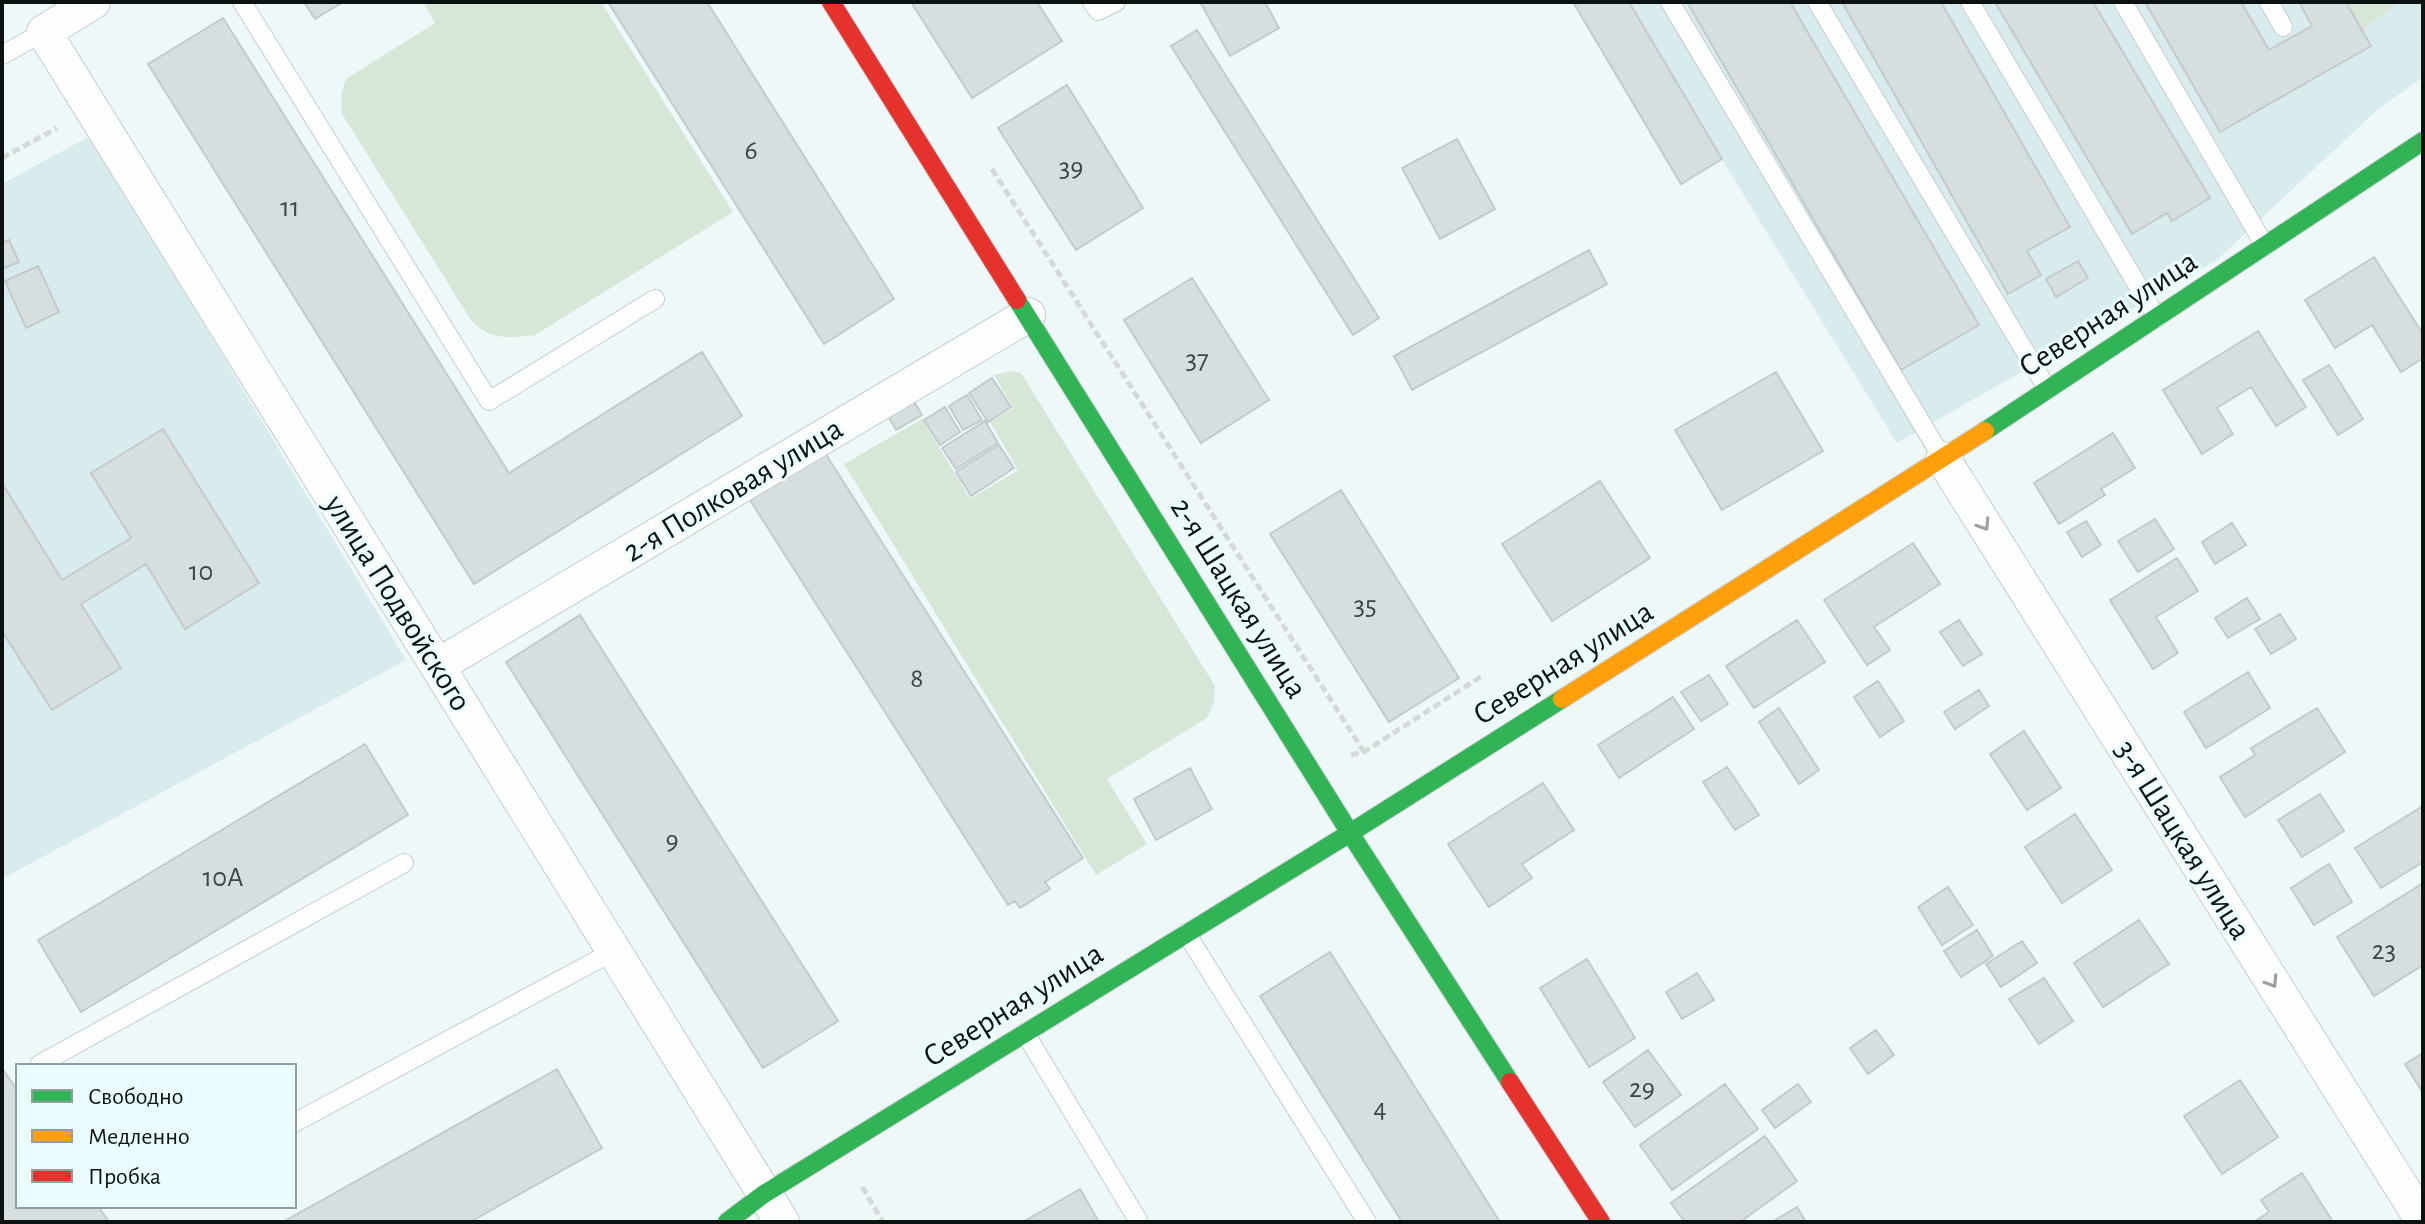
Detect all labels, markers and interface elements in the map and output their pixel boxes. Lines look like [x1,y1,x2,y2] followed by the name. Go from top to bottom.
[744,137,758,165] house number: 6
[1059,154,1083,182] house number: 39
[280,194,300,222] house number: 11
[2013,245,2203,383] street label: Северная улица
[1185,346,1209,374] house number: 37
[618,412,848,568] street label: 2-я Полковая улица
[318,489,477,717] street label: улица Подвойского
[1165,492,1313,704] street label: 2-я Шацкая улица
[1975,516,1990,531] one-way arrow
[189,558,213,586] house number: 10
[1353,592,1377,620] house number: 35
[1467,595,1659,731] street label: Северная улица
[910,665,924,693] house number: 8
[2109,735,2257,945] street label: 3-я Шацкая улица
[665,827,679,855] house number: 9
[203,864,243,892] house number: 10А
[917,937,1109,1073] street label: Северная улица
[2372,937,2396,965] house number: 23
[2263,973,2278,988] one-way arrow
[16,1064,296,1208] legend
[1629,1075,1655,1103] house number: 29
[88,1085,183,1109] text: Свободно
[1373,1095,1387,1123] house number: 4
[88,1125,190,1149] text: Медленно
[88,1165,161,1189] text: Пробка

